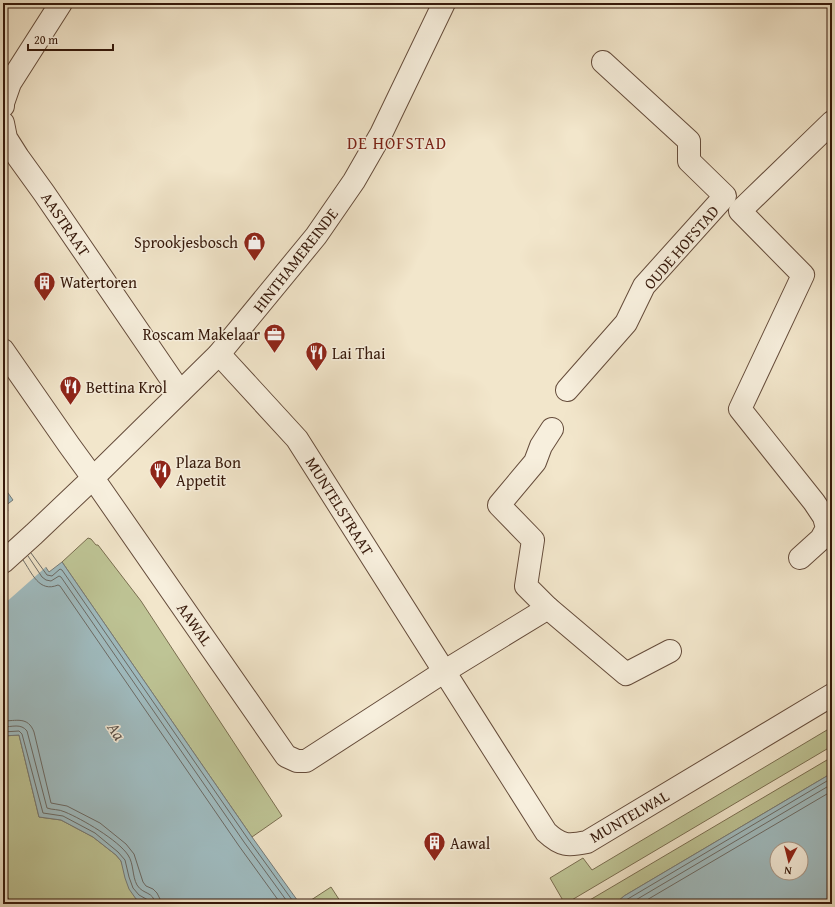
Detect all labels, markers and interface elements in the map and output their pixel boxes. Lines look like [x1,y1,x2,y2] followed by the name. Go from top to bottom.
[28,26,113,52] scale bar
[34,31,58,48] text: 20 m
[347,130,447,155] district label: DE HOFSTAD
[36,187,96,261] street label: AASTRAAT
[638,199,725,294] street label: OUDE HOFSTAD
[246,203,344,317] street label: HINTHAMEREINDE
[241,229,267,262] shop icon: Sprookjesbosch
[134,230,238,254] place label: Sprookjesbosch
[32,269,58,302] building icon: Watertoren
[60,270,137,294] place label: Watertoren
[262,321,288,354] office icon: Roscam Makelaar
[143,322,260,346] place label: Roscam Makelaar
[303,340,329,373] restaurant icon: Lai Thai
[332,341,386,365] place label: Lai Thai
[57,374,83,407] restaurant icon: Bettina Krol
[86,375,167,399] place label: Bettina Krol
[176,450,241,492] place label: Plaza Bon Appetit
[300,452,380,560] street label: MUNTELSTRAAT
[148,458,174,491] restaurant icon: Plaza Bon Appetit
[171,597,219,651] street label: AAWAL
[101,716,132,745] water label: Aa
[585,783,673,848] street label: MUNTELWAL
[421,830,447,863] building icon: Aawal
[450,831,491,855] place label: Aawal
[769,841,809,881] north arrow
[783,862,792,879] text: N

